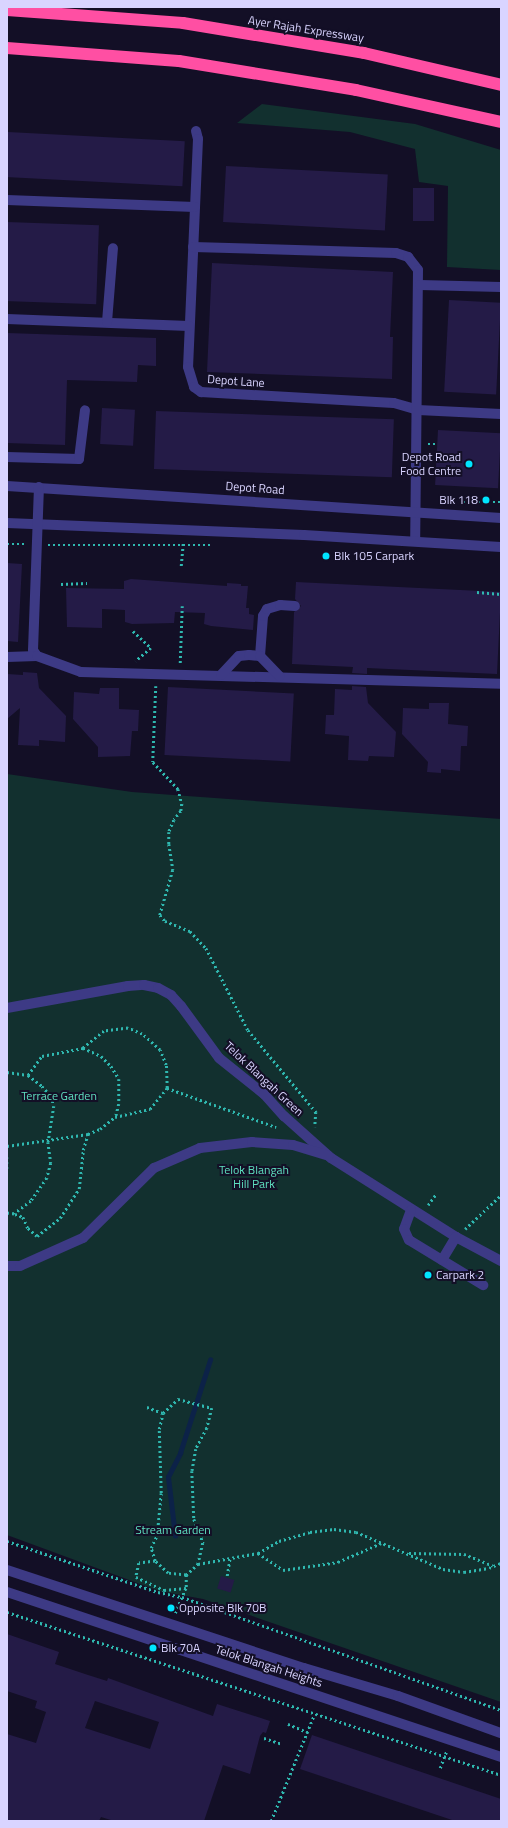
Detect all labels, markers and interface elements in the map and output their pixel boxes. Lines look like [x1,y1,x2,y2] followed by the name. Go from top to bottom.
[247,13,365,45] street label: Ayer Rajah Expressway
[207,372,265,390] street label: Depot Lane
[400,450,461,478] place label: Depot Road Food Centre
[464,459,474,469] marker: Depot Road Food Centre
[225,479,285,497] street label: Depot Road
[439,493,478,507] place label: Blk 118
[481,495,491,505] marker: Blk 118
[334,549,414,563] place label: Blk 105 Carpark
[321,551,331,561] marker: Blk 105 Carpark
[222,1039,306,1119] street label: Telok Blangah Green
[21,1089,97,1103] park label: Terrace Garden
[219,1163,289,1191] park label: Telok Blangah Hill Park
[436,1268,484,1282] place label: Carpark 2
[423,1270,433,1280] marker: Carpark 2
[135,1523,211,1537] park label: Stream Garden
[179,1601,266,1615] place label: Opposite Blk 70B
[166,1603,176,1613] marker: Opposite Blk 70B
[161,1641,200,1655] place label: Blk 70A
[214,1642,324,1690] street label: Telok Blangah Heights
[148,1643,158,1653] marker: Blk 70A

